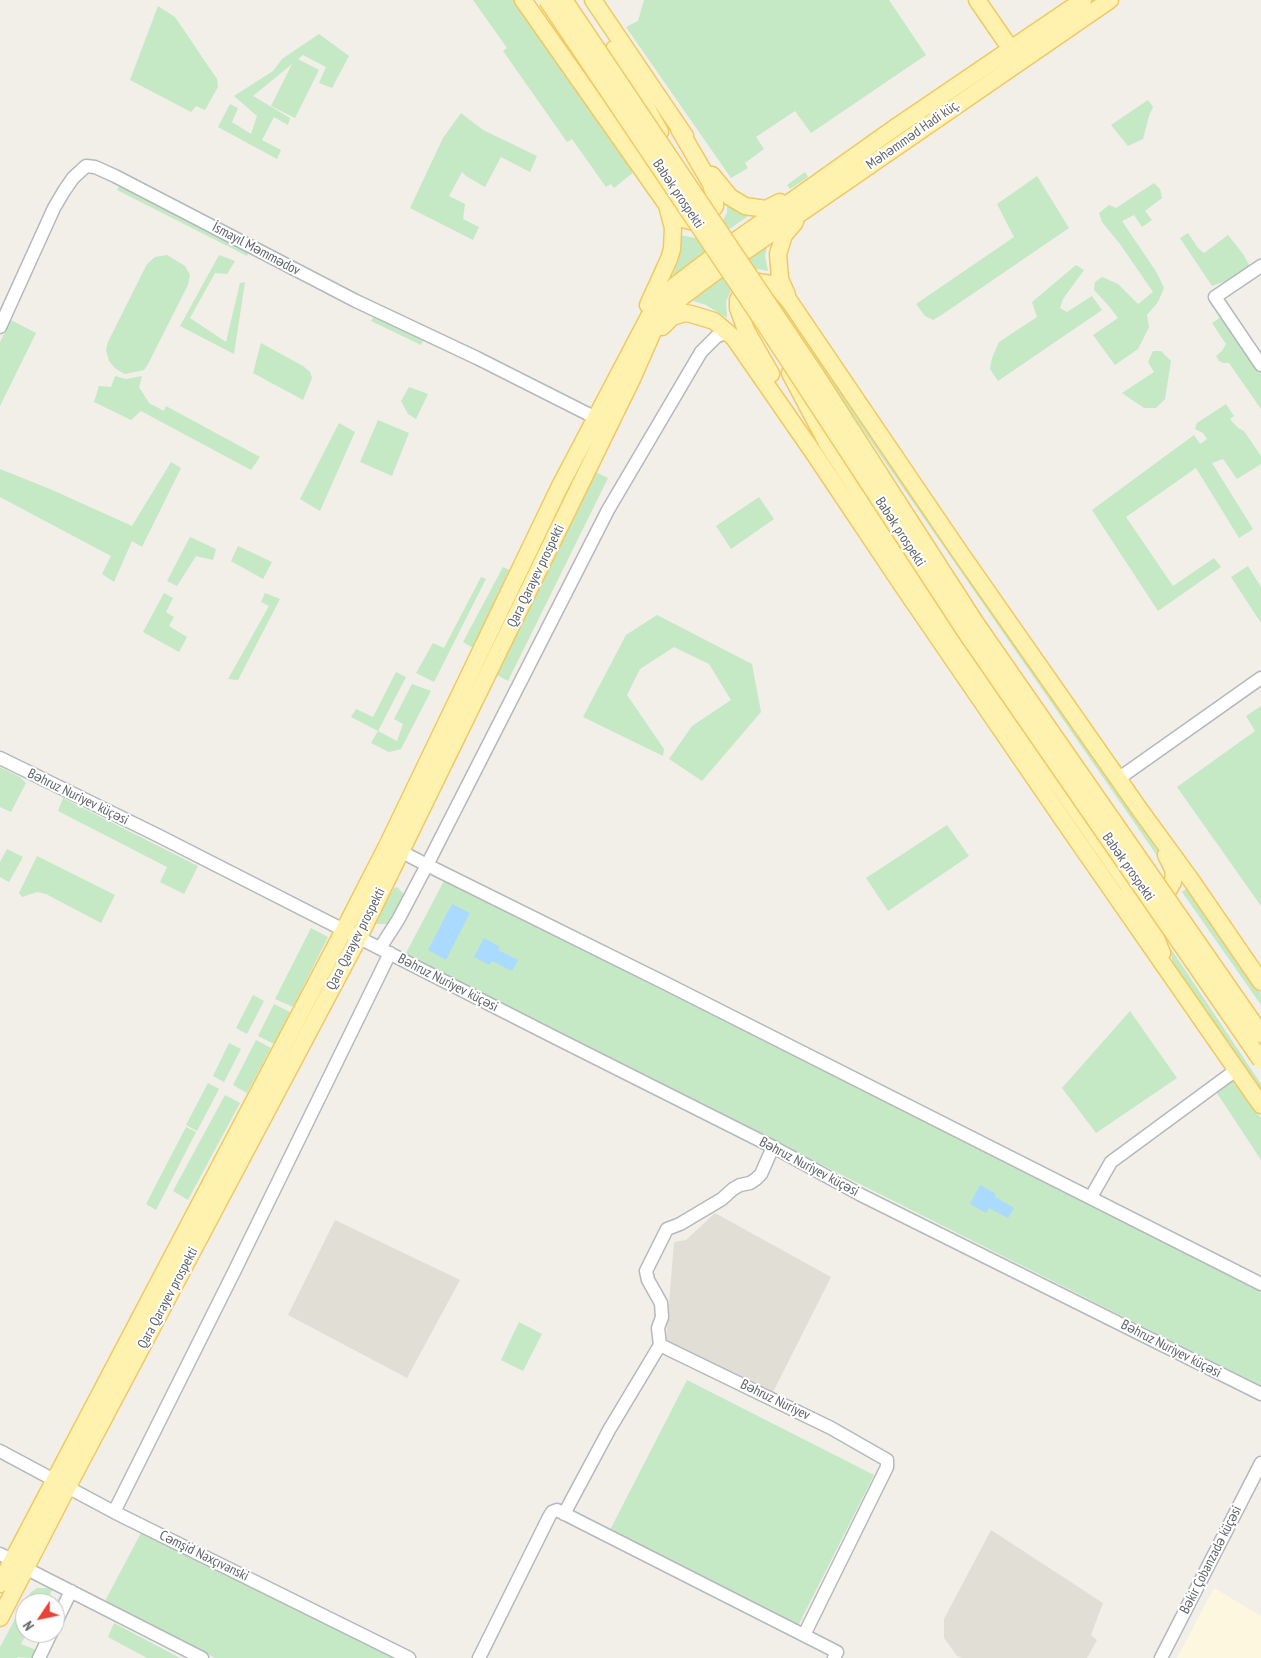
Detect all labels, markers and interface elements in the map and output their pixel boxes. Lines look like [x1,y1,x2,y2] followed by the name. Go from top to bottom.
[863,97,963,173] street label: Məhəmməd Hadi küç.
[649,156,707,232] street label: Babək prospekti
[209,219,303,279] street label: İsmayıl Məmmədov
[871,494,929,570] street label: Babək prospekti
[504,522,568,630] street label: Qara Qarayev prospekti
[25,765,131,829] street label: Bəhruz Nuriyev küçəsi
[1098,830,1158,904] street label: Babək prospekti
[323,885,389,993] street label: Qara Qarayev prospekti
[395,951,501,1015] street label: Bəhruz Nuriyev küçəsi
[756,1134,862,1200] street label: Bəhruz Nuriyev küçəsi
[134,1244,202,1352] street label: Qara Qarayev prospekti
[1118,1317,1224,1381] street label: Bəhruz Nuriyev küçəsi
[738,1376,812,1424] street label: Bəhruz Nuriyev
[1176,1503,1246,1617] street label: Bəkir Çobanzadə küçəsi
[157,1527,251,1585] street label: Cəmşid Naxçıvanski
[15,1593,65,1643] north arrow
[19,1618,38,1634] text: N

